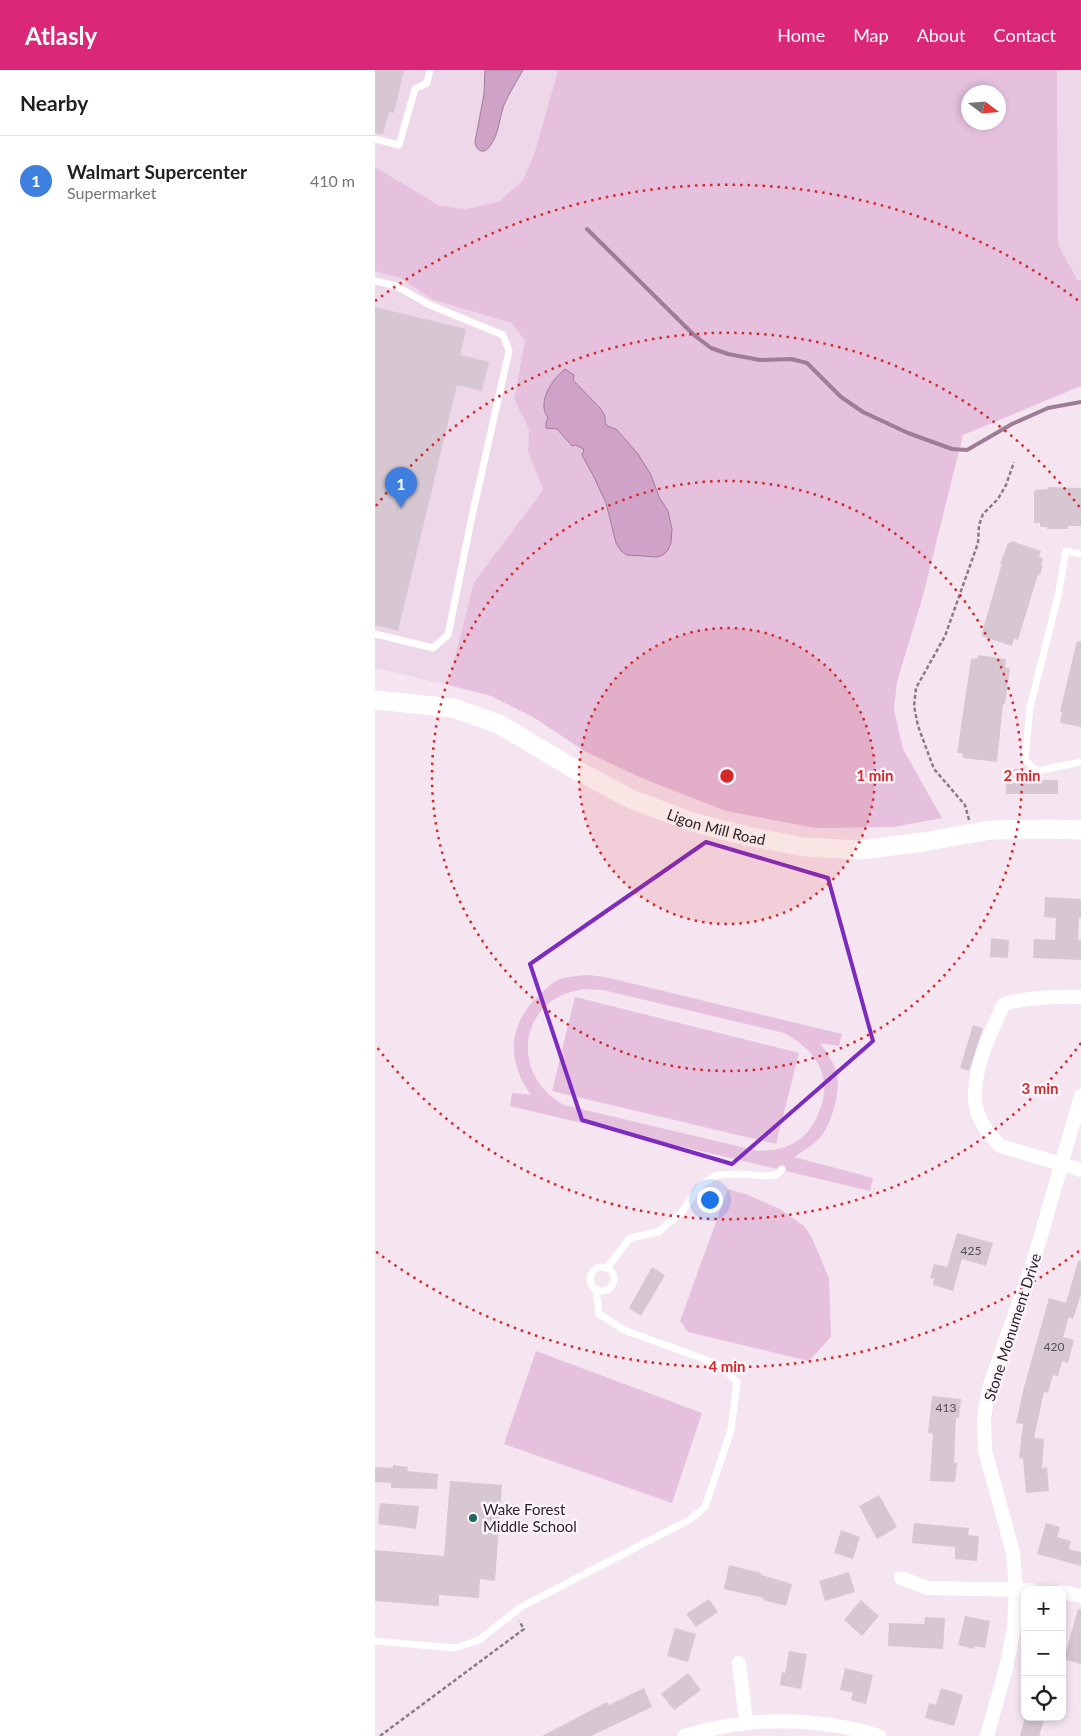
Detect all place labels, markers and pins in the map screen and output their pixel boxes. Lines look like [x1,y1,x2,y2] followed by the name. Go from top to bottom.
[385,467,417,508] pin: 1
[718,767,736,785] centre of rings
[483,1500,577,1535] place label: Wake Forest Middle School
[467,1512,479,1524] marker: Wake Forest Middle School

